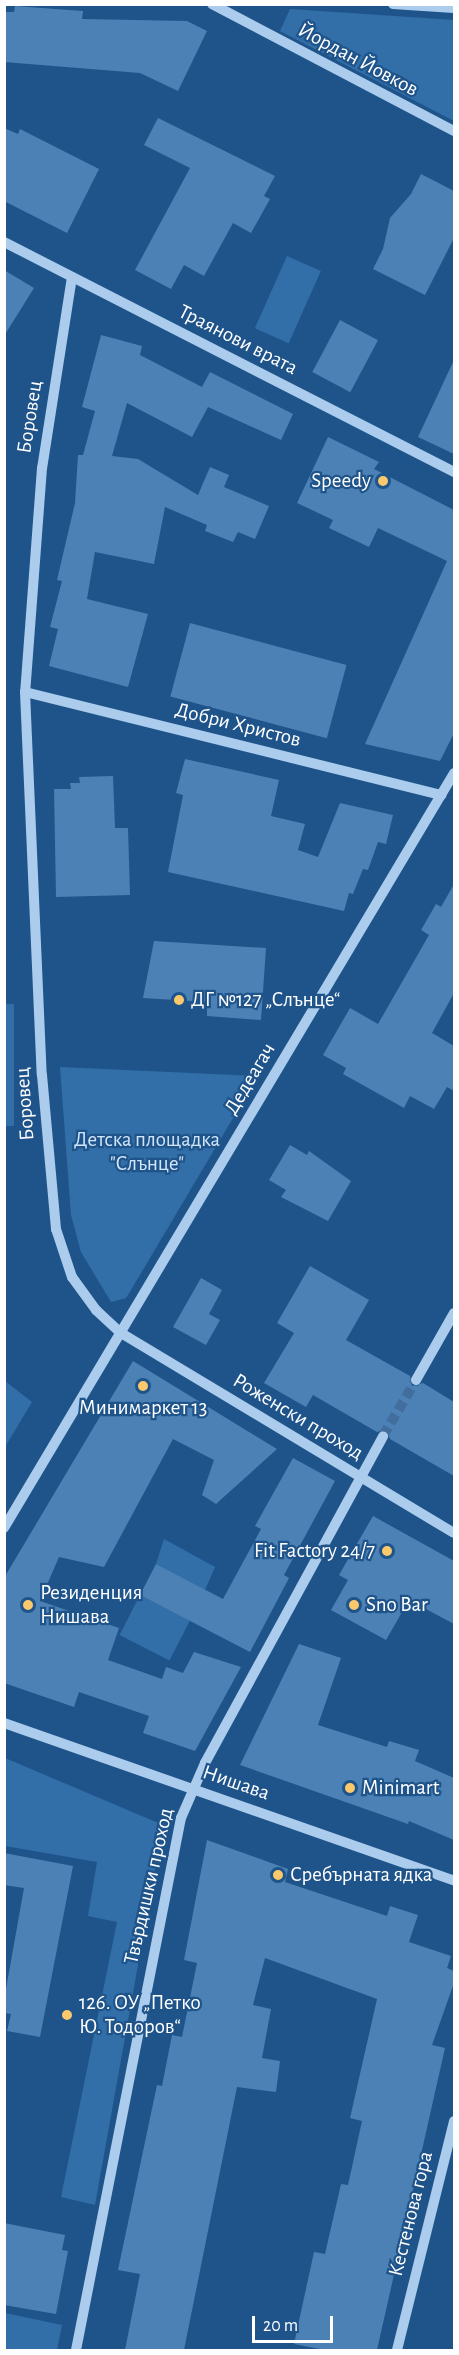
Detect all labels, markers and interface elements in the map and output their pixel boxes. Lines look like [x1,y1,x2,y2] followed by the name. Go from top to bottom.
[293,18,423,102] street label: Йордан Йовков
[174,299,302,381] street label: Траянови врата
[12,379,48,455] street label: Боровец
[311,468,371,494] place label: Speedy
[376,474,390,488] marker: Speedy
[173,697,303,753] street label: Добри Христов
[191,987,340,1013] place label: ДГ №127 „Слънце“
[172,993,186,1007] marker: ДГ №127 „Слънце“
[219,1038,281,1120] street label: Дедеагач
[10,1066,40,1142] street label: Боровец
[74,1127,220,1177] park label: Детска площадка "Слънце"
[228,1368,368,1466] street label: Роженски проход
[136,1379,150,1393] marker: Минимаркет 13
[79,1395,207,1421] place label: Минимаркет 13
[254,1538,375,1564] place label: Fit Factory 24/7
[380,1544,394,1558] marker: Fit Factory 24/7
[40,1580,142,1630] place label: Резиденция Нишава
[366,1592,428,1618] place label: Sno Bar
[21,1598,35,1612] marker: Резиденция Нишава
[347,1598,361,1612] marker: Sno Bar
[199,1760,273,1806] street label: Нишава
[362,1775,439,1801] place label: Minimart
[343,1781,357,1795] marker: Minimart
[119,1805,179,1967] street label: Твърдишки проход
[290,1862,432,1888] place label: Сребърната ядка
[271,1868,285,1882] marker: Сребърната ядка
[79,1990,201,2040] place label: 126. ОУ „Петко Ю. Тодоров“
[60,2008,74,2022] marker: 126. ОУ „Петко Ю. Тодоров“
[383,2149,439,2279] street label: Кестенова гора
[255,2304,336,2342] scale bar
[263,2317,298,2335] text: 20 m

